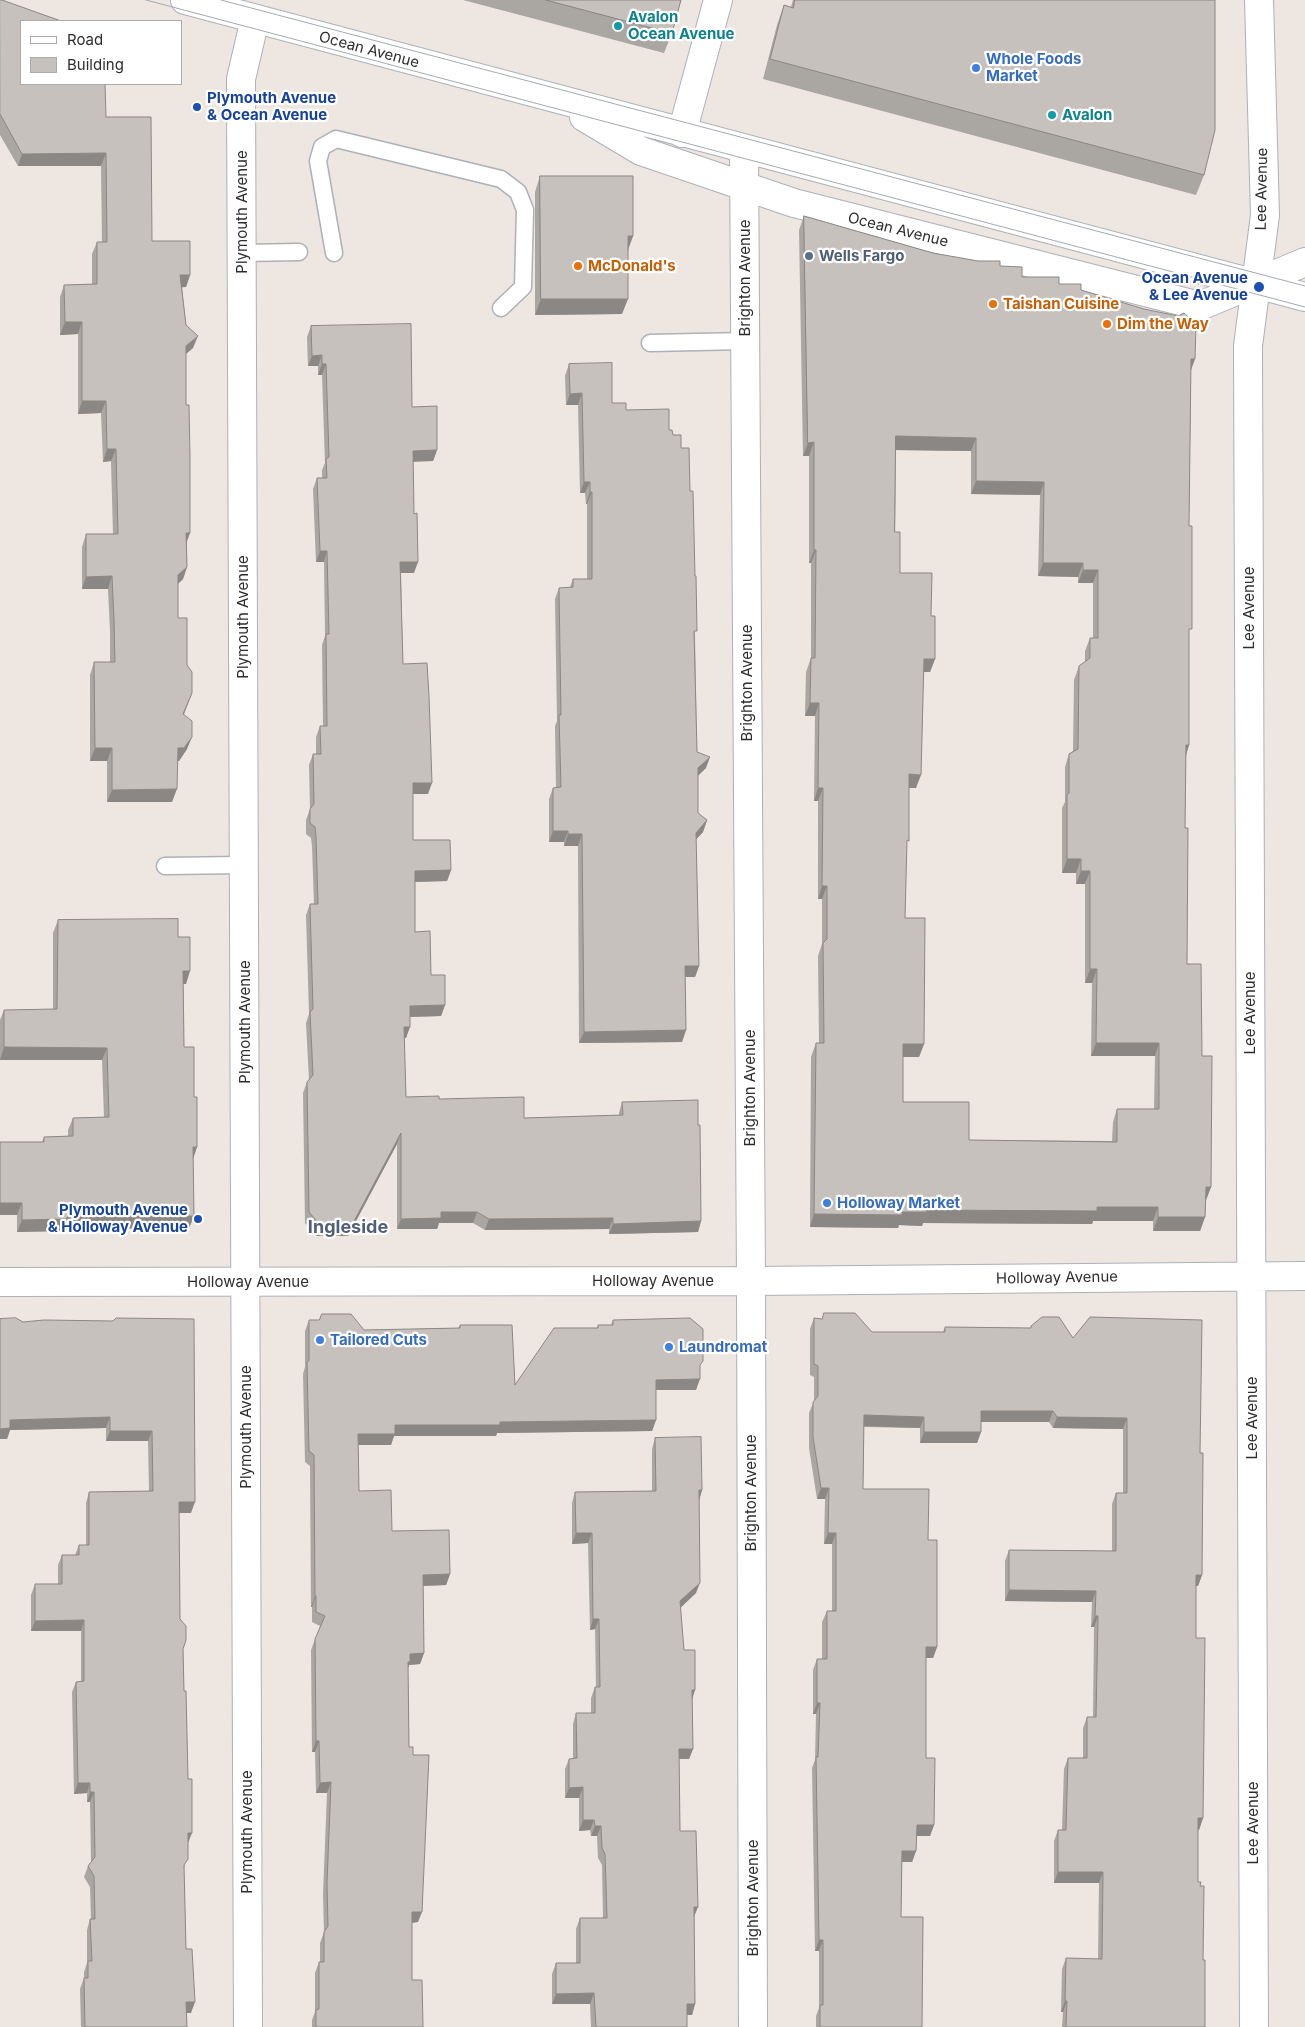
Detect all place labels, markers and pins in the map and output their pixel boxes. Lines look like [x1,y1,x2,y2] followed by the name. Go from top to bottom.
[628,8,735,43] place label: Avalon Ocean Avenue
[612,20,624,32] marker: Avalon Ocean Avenue
[986,50,1081,85] place label: Whole Foods Market
[970,62,982,74] marker: Whole Foods Market
[207,89,336,124] place label: Plymouth Avenue & Ocean Avenue
[191,101,203,113] marker: Plymouth Avenue & Ocean Avenue
[1062,106,1112,124] place label: Avalon
[1046,109,1058,121] marker: Avalon
[819,247,905,265] place label: Wells Fargo
[803,250,815,262] marker: Wells Fargo
[588,257,676,275] place label: McDonald's
[572,260,584,272] marker: McDonald's
[1141,269,1248,304] place label: Ocean Avenue & Lee Avenue
[1252,280,1266,294] marker: Ocean Avenue & Lee Avenue
[1003,295,1119,313] place label: Taishan Cuisine
[987,298,999,310] marker: Taishan Cuisine
[1117,315,1209,333] place label: Dim the Way
[1101,318,1113,330] marker: Dim the Way
[837,1194,960,1212] place label: Holloway Market
[821,1197,833,1209] marker: Holloway Market
[48,1201,188,1236] place label: Plymouth Avenue & Holloway Avenue
[192,1213,204,1225] marker: Plymouth Avenue & Holloway Avenue
[330,1331,427,1349] place label: Tailored Cuts
[314,1334,326,1346] marker: Tailored Cuts
[679,1338,767,1356] place label: Laundromat
[663,1341,675,1353] marker: Laundromat

